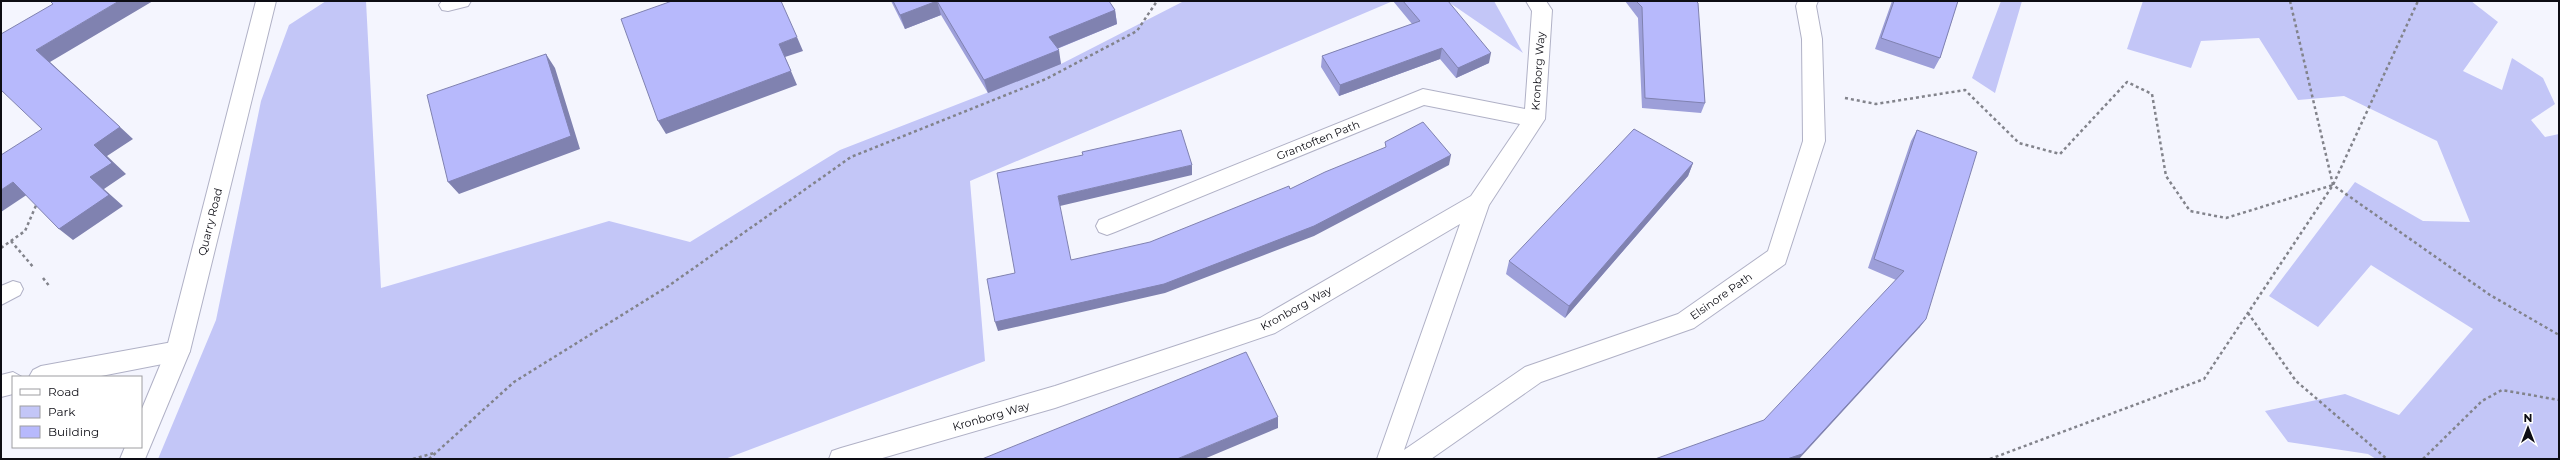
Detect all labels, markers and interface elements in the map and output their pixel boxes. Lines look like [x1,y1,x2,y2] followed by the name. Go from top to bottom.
[1528,31,1548,111] street label: Kronborg Way
[1274,117,1362,163] street label: Grantoften Path
[195,187,225,257] street label: Quarry Road
[1687,269,1755,323] street label: Elsinore Path
[1258,283,1334,333] street label: Kronborg Way
[12,376,142,448] legend
[48,384,79,399] text: Road
[951,398,1031,434] street label: Kronborg Way
[48,404,76,419] text: Park
[2508,408,2548,448] north arrow
[2524,411,2532,425] text: N
[48,424,99,439] text: Building

